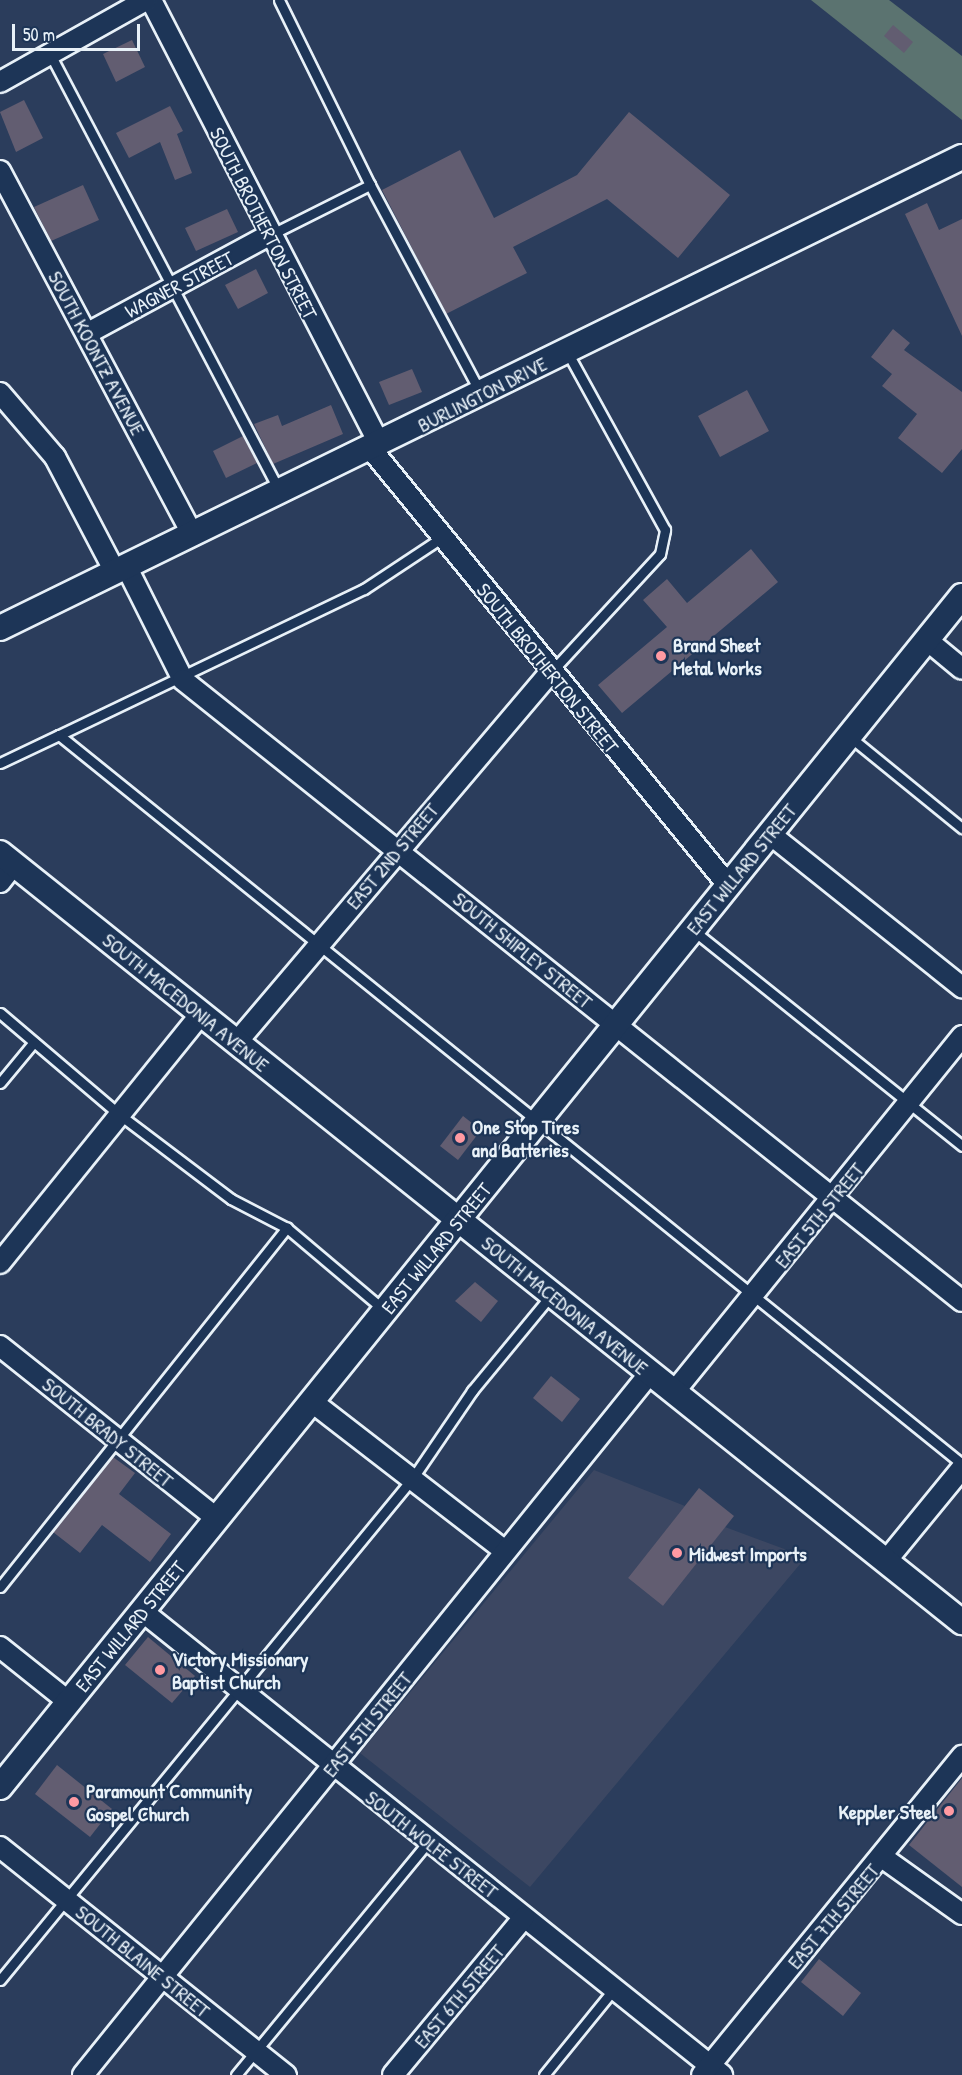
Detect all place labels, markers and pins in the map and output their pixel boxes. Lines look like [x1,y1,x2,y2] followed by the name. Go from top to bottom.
[673,632,762,679] place label: Brand Sheet Metal Works
[654,649,668,663] marker: Brand Sheet Metal Works
[472,1114,579,1161] place label: One Stop Tires and Batteries
[453,1131,467,1145] marker: One Stop Tires and Batteries
[689,1541,807,1565] place label: Midwest Imports
[670,1546,684,1560] marker: Midwest Imports
[172,1646,309,1693] place label: Victory Missionary Baptist Church
[153,1663,167,1677] marker: Victory Missionary Baptist Church
[86,1778,252,1825] place label: Paramount Community Gospel Church
[67,1795,81,1809] marker: Paramount Community Gospel Church
[839,1799,937,1823] place label: Keppler Steel
[942,1804,956,1818] marker: Keppler Steel

